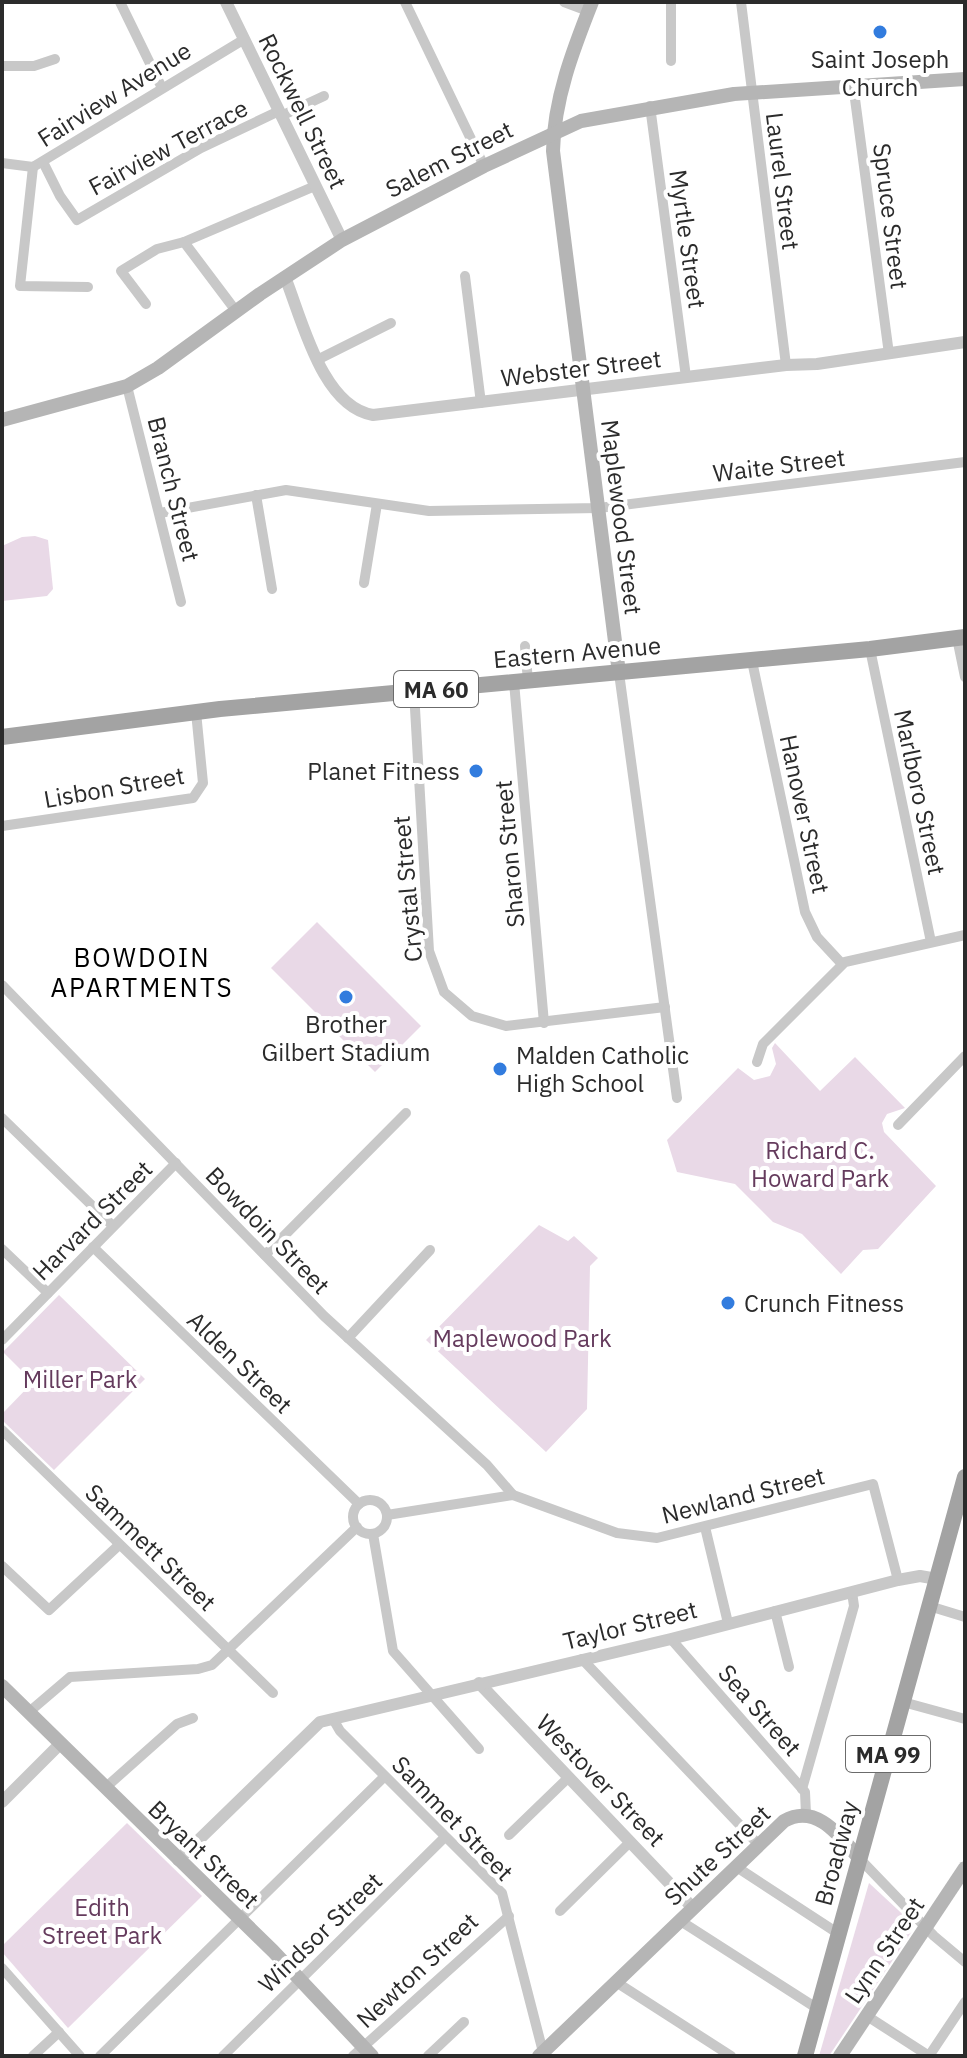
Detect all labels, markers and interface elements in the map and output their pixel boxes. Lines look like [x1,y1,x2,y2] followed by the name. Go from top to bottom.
[871,23,889,41] marker: Saint Joseph Church
[252,28,354,194] street label: Rockwell Street
[31,34,197,154] street label: Fairview Avenue
[811,43,949,103] place label: Saint Joseph Church
[83,92,253,202] street label: Fairview Terrace
[759,110,807,252] street label: Laurel Street
[380,113,518,205] street label: Salem Street
[866,141,916,291] street label: Spruce Street
[662,167,714,311] street label: Myrtle Street
[499,342,663,394] street label: Webster Street
[141,413,207,565] street label: Branch Street
[594,418,650,616] street label: Maplewood Street
[711,441,847,489] street label: Waite Street
[492,629,662,675] street label: Eastern Avenue
[394,671,478,707] road number: MA 60
[887,706,953,878] street label: Marlboro Street
[773,732,837,896] street label: Hanover Street
[307,755,460,787] place label: Planet Fitness
[41,759,187,815] street label: Lisbon Street
[467,762,485,780] marker: Planet Fitness
[487,779,531,929] street label: Sharon Street
[385,815,429,963] street label: Crystal Street
[50,940,234,1004] district label: BOWDOIN APARTMENTS
[337,988,355,1006] marker: Brother Gilbert Stadium
[262,1008,430,1068] place label: Brother Gilbert Stadium
[516,1039,689,1099] place label: Malden Catholic High School
[491,1060,509,1078] marker: Malden Catholic High School
[751,1134,889,1194] park label: Richard C. Howard Park
[25,1153,159,1287] street label: Harvard Street
[199,1159,337,1301] street label: Bowdoin Street
[744,1287,904,1319] place label: Crunch Fitness
[719,1294,737,1312] marker: Crunch Fitness
[181,1304,299,1420] street label: Alden Street
[432,1322,612,1354] park label: Maplewood Park
[23,1363,138,1395] park label: Miller Park
[658,1459,828,1531] street label: Newland Street
[79,1476,223,1618] street label: Sammett Street
[560,1593,700,1657] street label: Taylor Street
[711,1657,809,1763] street label: Sea Street
[530,1707,672,1853] street label: Westover Street
[846,1736,930,1772] road number: MA 99
[385,1749,521,1887] street label: Sammet Street
[142,1793,266,1915] street label: Bryant Street
[807,1797,865,1909] street label: Broadway
[657,1798,777,1912] street label: Shute Street
[251,1865,389,1999] street label: Windsor Street
[42,1891,162,1951] park label: Edith Street Park
[837,1891,931,2009] street label: Lynn Street
[349,1905,485,2035] street label: Newton Street

